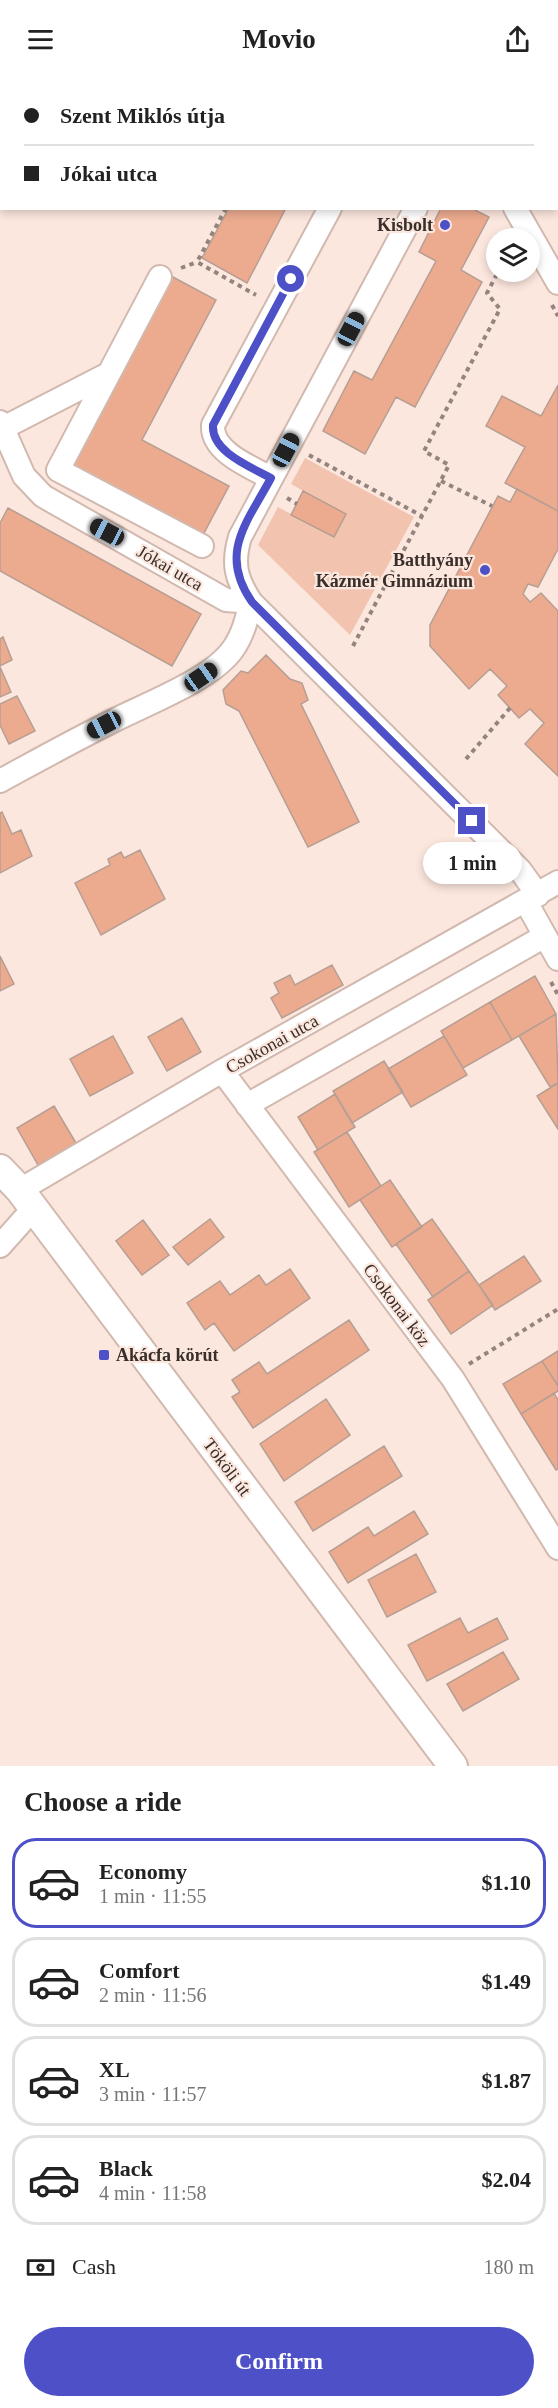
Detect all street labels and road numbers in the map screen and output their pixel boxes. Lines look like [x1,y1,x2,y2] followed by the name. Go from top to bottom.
[134,541,206,595] street label: Jókai utca
[222,1010,322,1078] street label: Csokonai utca
[359,1260,435,1350] street label: Csokonai köz
[199,1434,255,1500] street label: Tököli út

